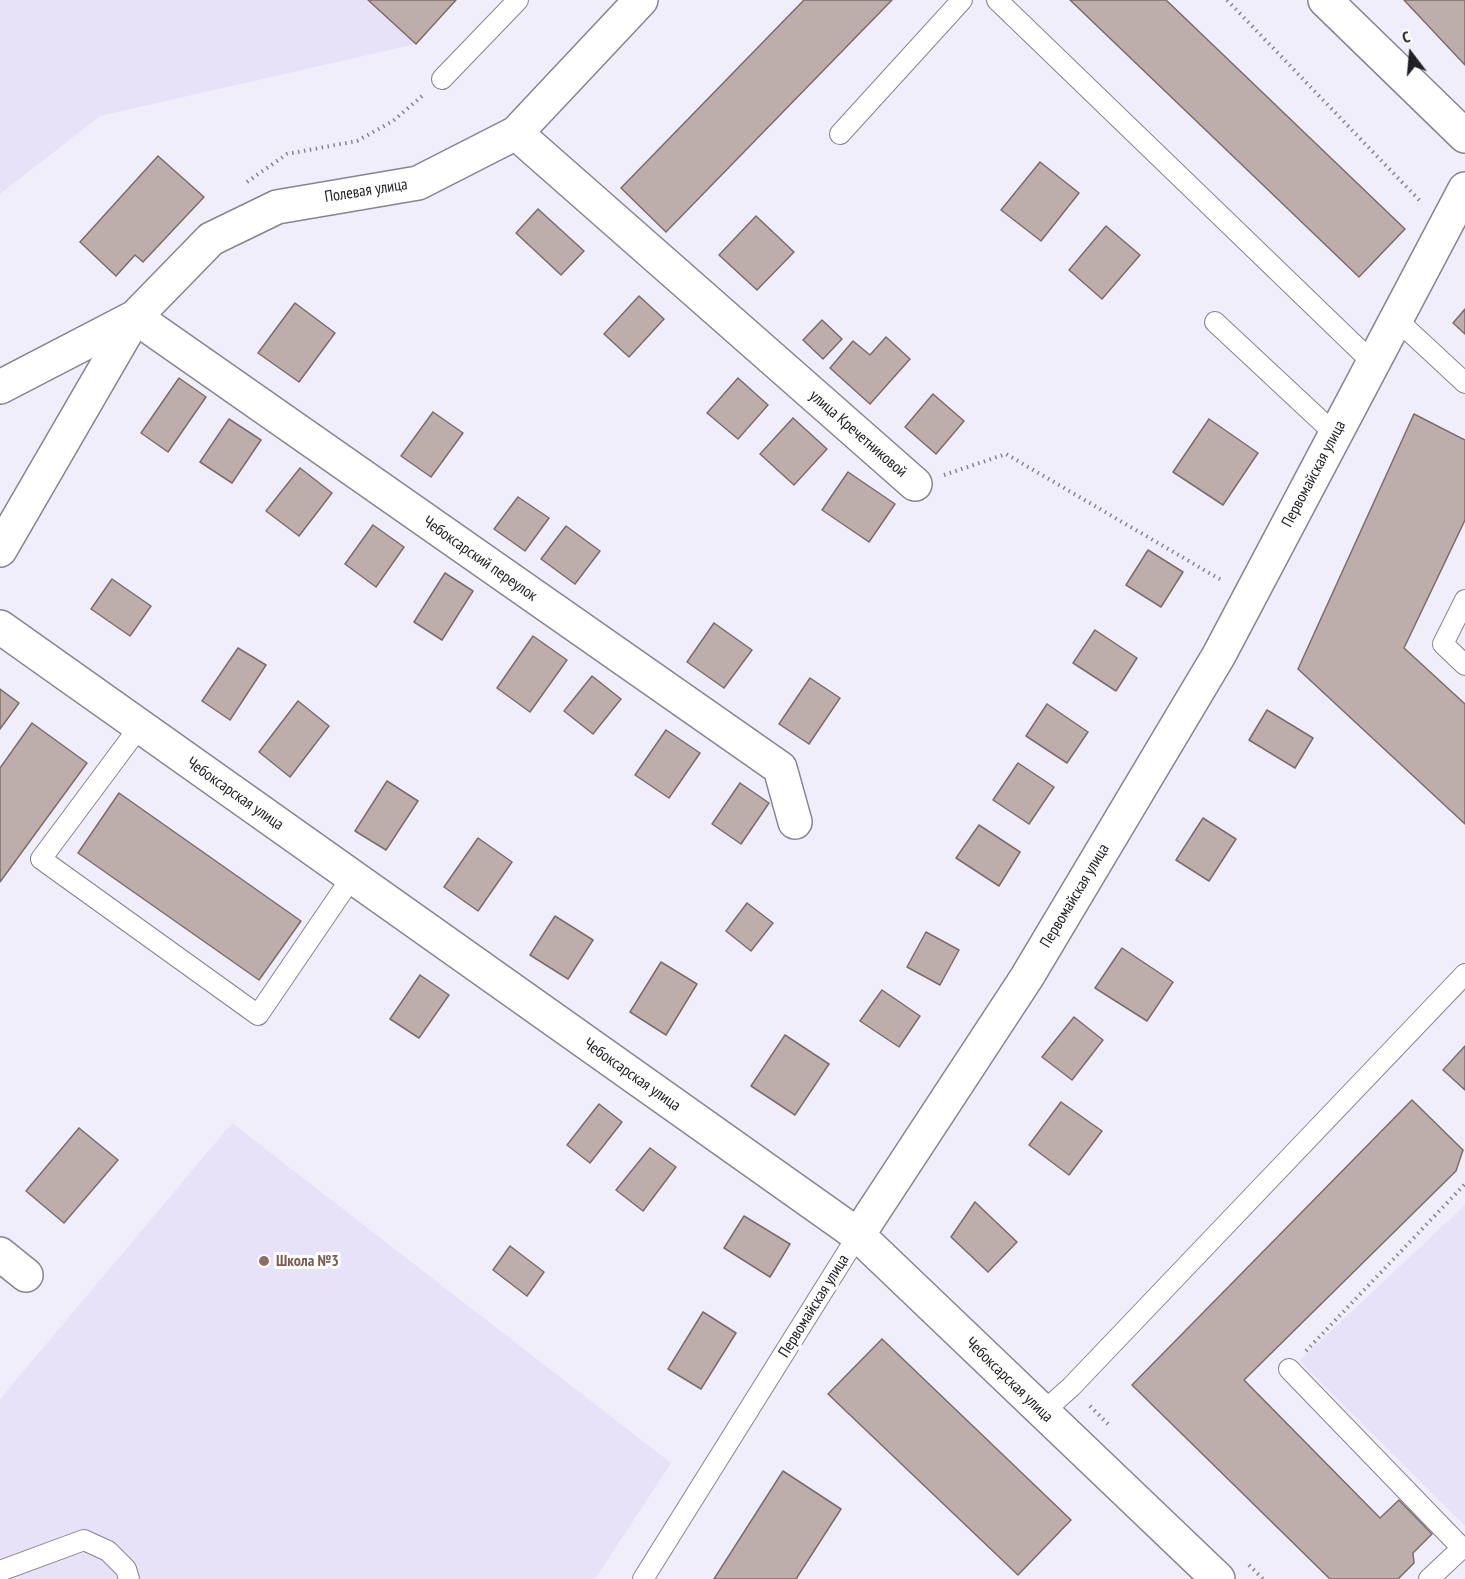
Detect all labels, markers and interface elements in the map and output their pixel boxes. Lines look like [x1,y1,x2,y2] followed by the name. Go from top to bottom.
[1381,24,1441,84] north arrow
[1400,26,1412,47] text: С
[323,175,409,207] street label: Полевая улица
[805,386,911,482] street label: улица Кречетниковой
[1278,417,1350,531] street label: Первомайская улица
[419,512,541,606] street label: Чебоксарский переулок
[183,753,287,835] street label: Чебоксарская улица
[1036,841,1114,951] street label: Первомайская улица
[580,1034,684,1116] street label: Чебоксарская улица
[276,1251,339,1271] place label: Школа №3
[775,1251,853,1361] street label: Первомайская улица
[257,1254,271,1268] marker: Школа №3
[961,1333,1057,1427] street label: Чебоксарская улица

